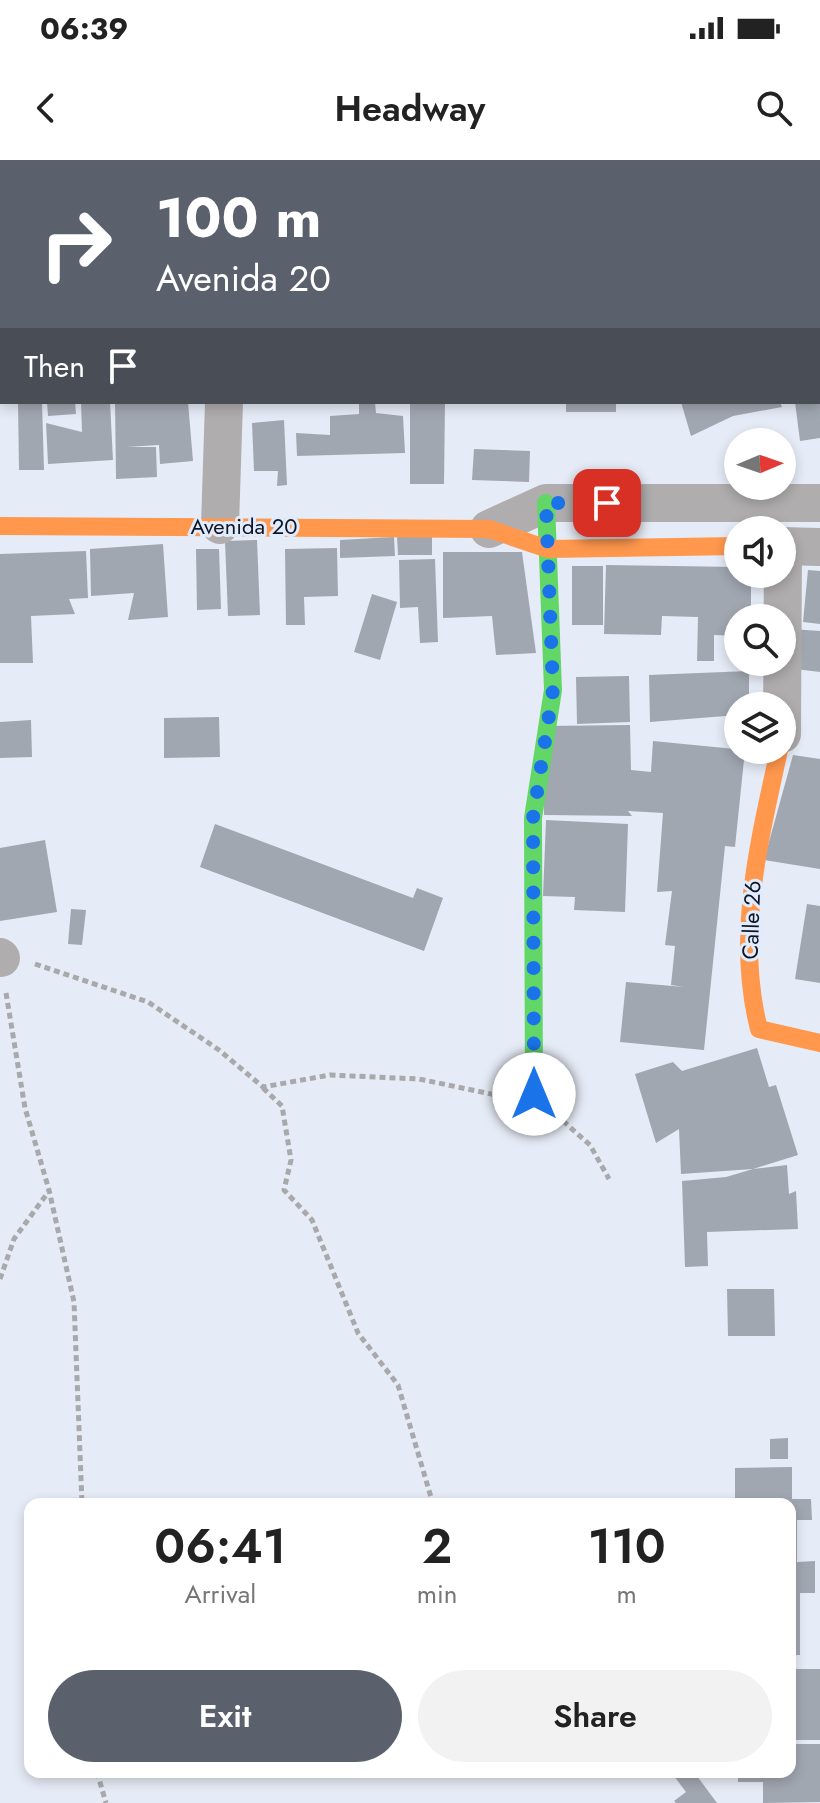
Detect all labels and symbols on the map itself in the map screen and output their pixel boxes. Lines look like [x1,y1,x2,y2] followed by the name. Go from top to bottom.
[724,428,796,500] north arrow
[573,469,641,537] pin
[191,510,297,542] street label: Avenida 20
[734,880,768,960] street label: Calle 26
[492,1052,576,1136] position arrow

